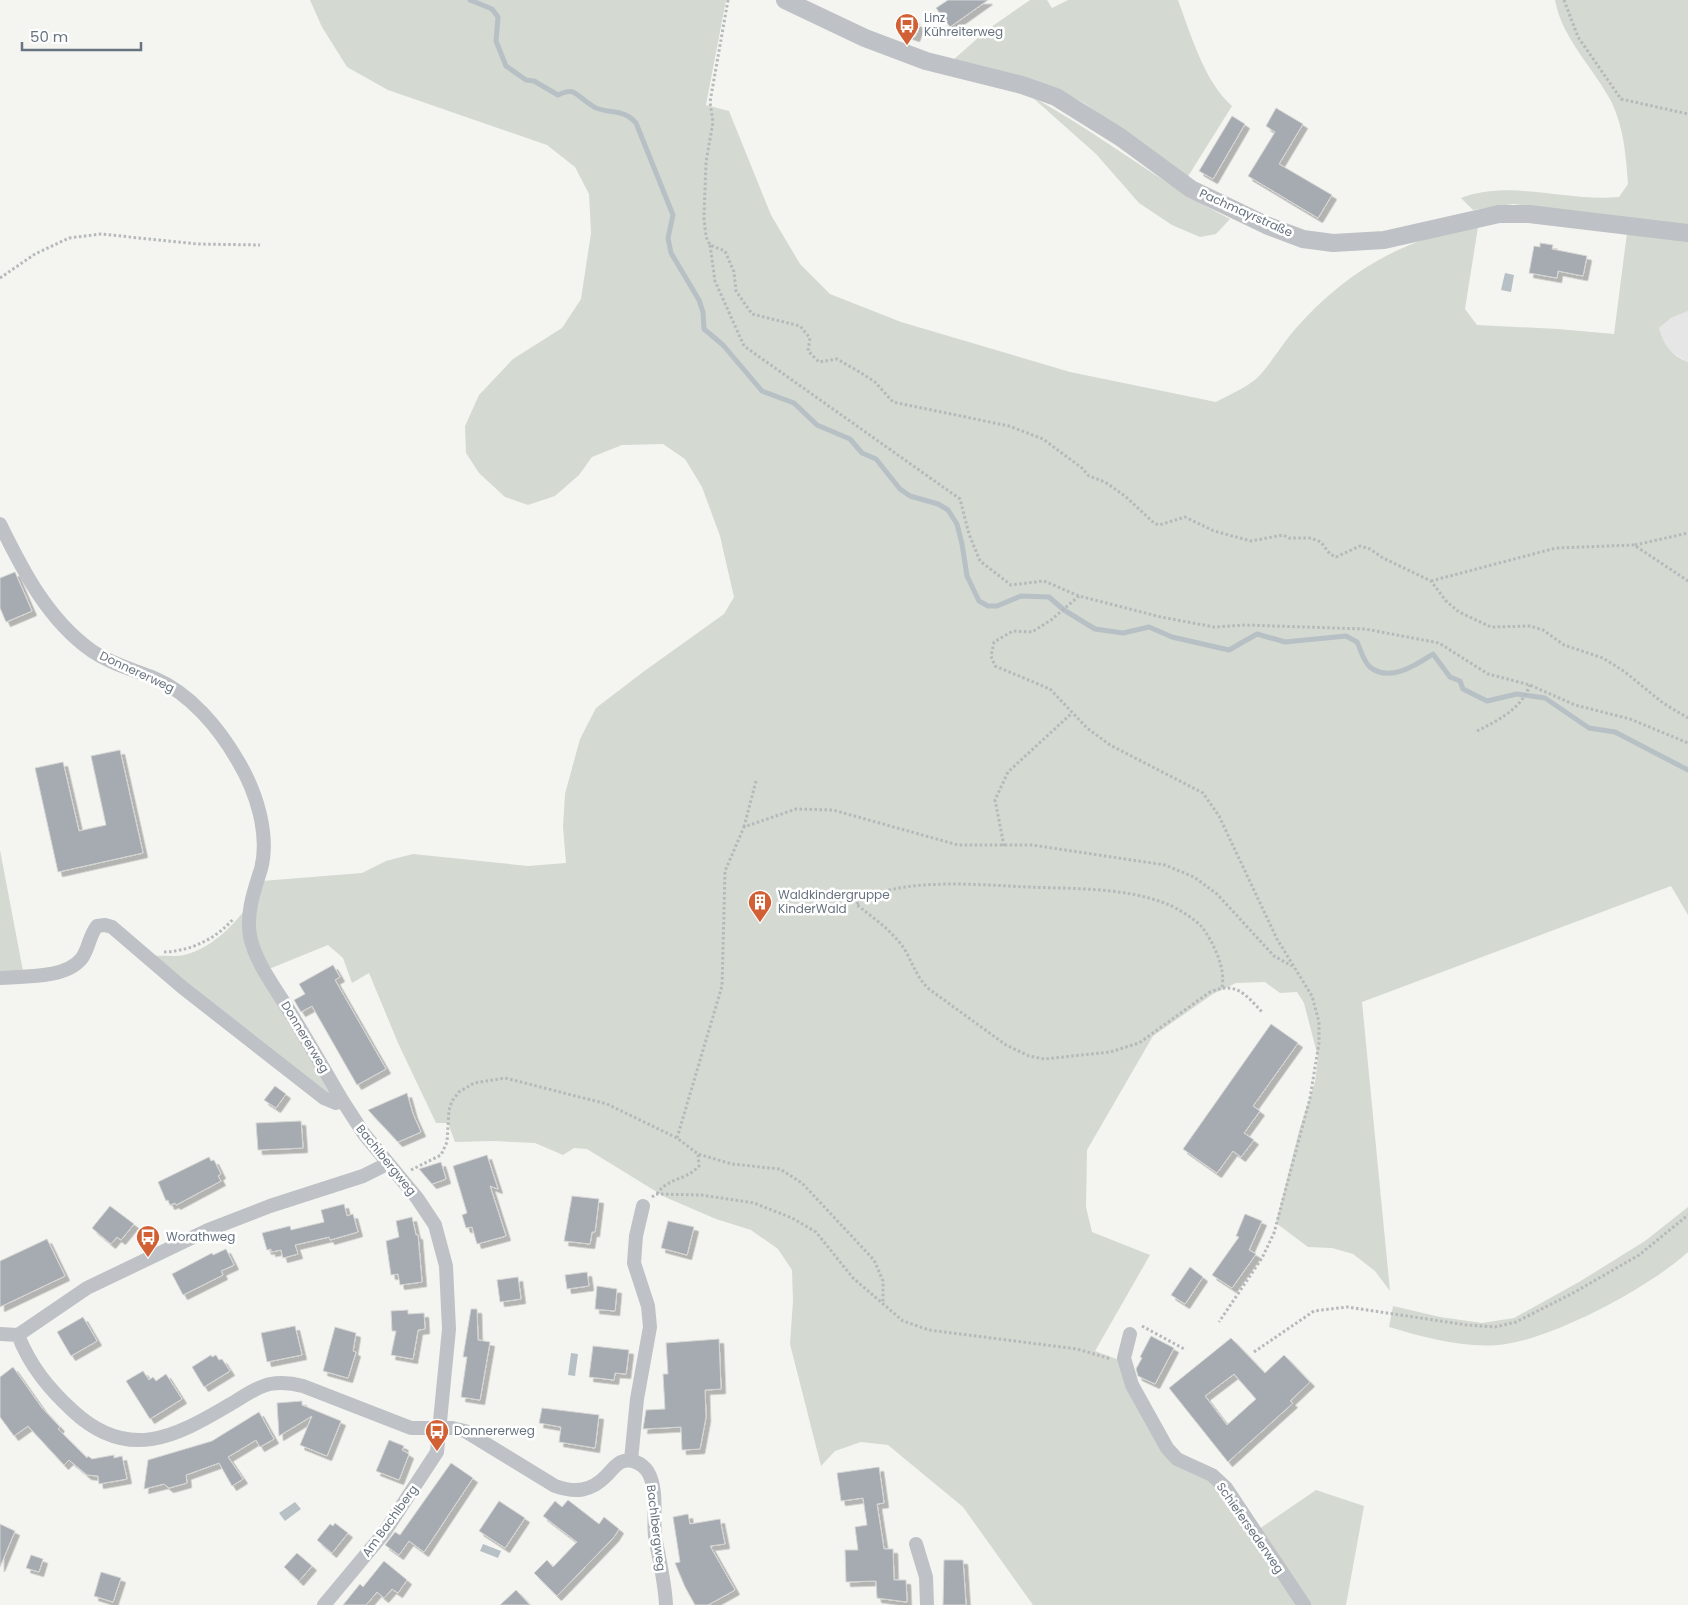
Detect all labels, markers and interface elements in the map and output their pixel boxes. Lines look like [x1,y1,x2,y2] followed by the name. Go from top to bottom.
[924,9,1003,40] place label: Linz Kühreiterweg
[894,12,920,46] bus stop icon: Linz Kühreiterweg
[22,20,141,52] scale bar
[30,26,68,47] text: 50 m
[1197,184,1296,241] street label: Pachmayrstraße
[97,647,177,696] street label: Donnererweg
[778,886,890,917] place label: Waldkindergruppe KinderWald
[747,889,773,923] building icon: Waldkindergruppe KinderWald
[277,998,334,1076] street label: Donnererweg
[352,1121,420,1199] street label: Bachlbergweg
[135,1224,161,1258] bus stop icon: Worathweg
[166,1228,235,1245] place label: Worathweg
[424,1418,450,1452] bus stop icon: Donnererweg
[454,1422,535,1439] place label: Donnererweg
[1213,1479,1288,1577] street label: Schiefersederweg
[358,1481,422,1560] street label: Am Bachlberg
[643,1484,670,1572] street label: Bachlbergweg

